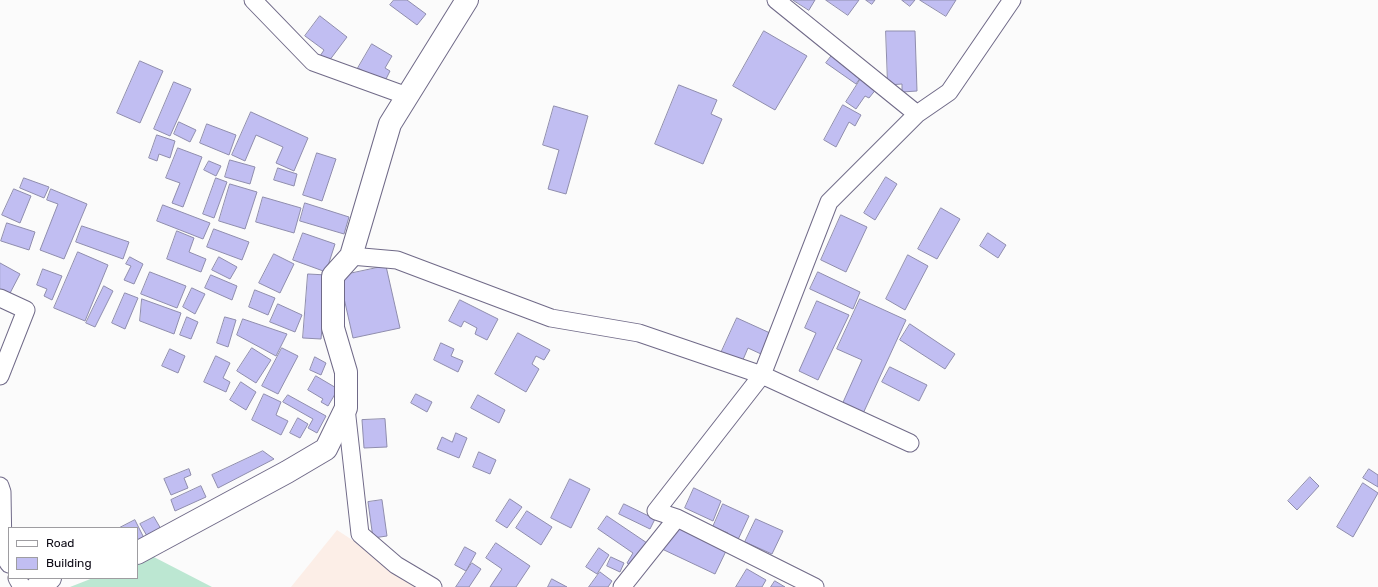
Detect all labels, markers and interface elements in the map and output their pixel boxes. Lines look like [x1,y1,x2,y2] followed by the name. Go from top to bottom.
[8,527,138,579] legend
[46,536,74,550] text: Road
[46,556,92,570] text: Building

